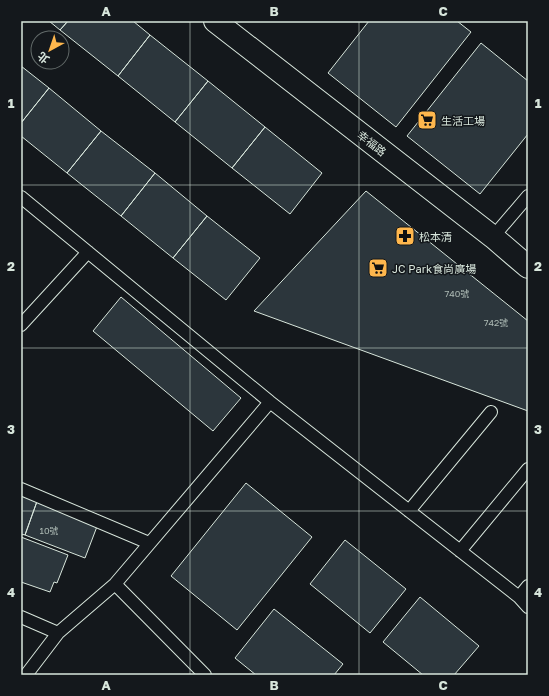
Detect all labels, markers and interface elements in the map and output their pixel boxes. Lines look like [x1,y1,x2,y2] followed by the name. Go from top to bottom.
[101,3,111,19] text: A
[269,3,279,19] text: B
[438,3,448,19] text: C
[30,30,70,70] north arrow
[35,50,52,67] text: 北
[8,95,15,111] text: 1
[535,95,542,111] text: 1
[416,109,438,131] supermarket icon: 生活工場
[441,114,485,127] place label: 生活工場
[355,128,389,158] street label: 幸福路
[394,225,416,247] pharmacy icon: 松本清
[419,230,452,243] place label: 松本清
[367,257,389,279] supermarket icon: JC Park食尚廣場
[7,258,15,274] text: 2
[534,258,542,274] text: 2
[392,262,476,275] place label: JC Park食尚廣場
[445,288,469,299] house number: 740號
[484,317,508,328] house number: 742號
[7,421,15,437] text: 3
[534,421,542,437] text: 3
[40,525,58,536] house number: 10號
[7,584,15,600] text: 4
[534,584,542,600] text: 4
[101,677,111,693] text: A
[269,677,279,693] text: B
[438,677,448,693] text: C

